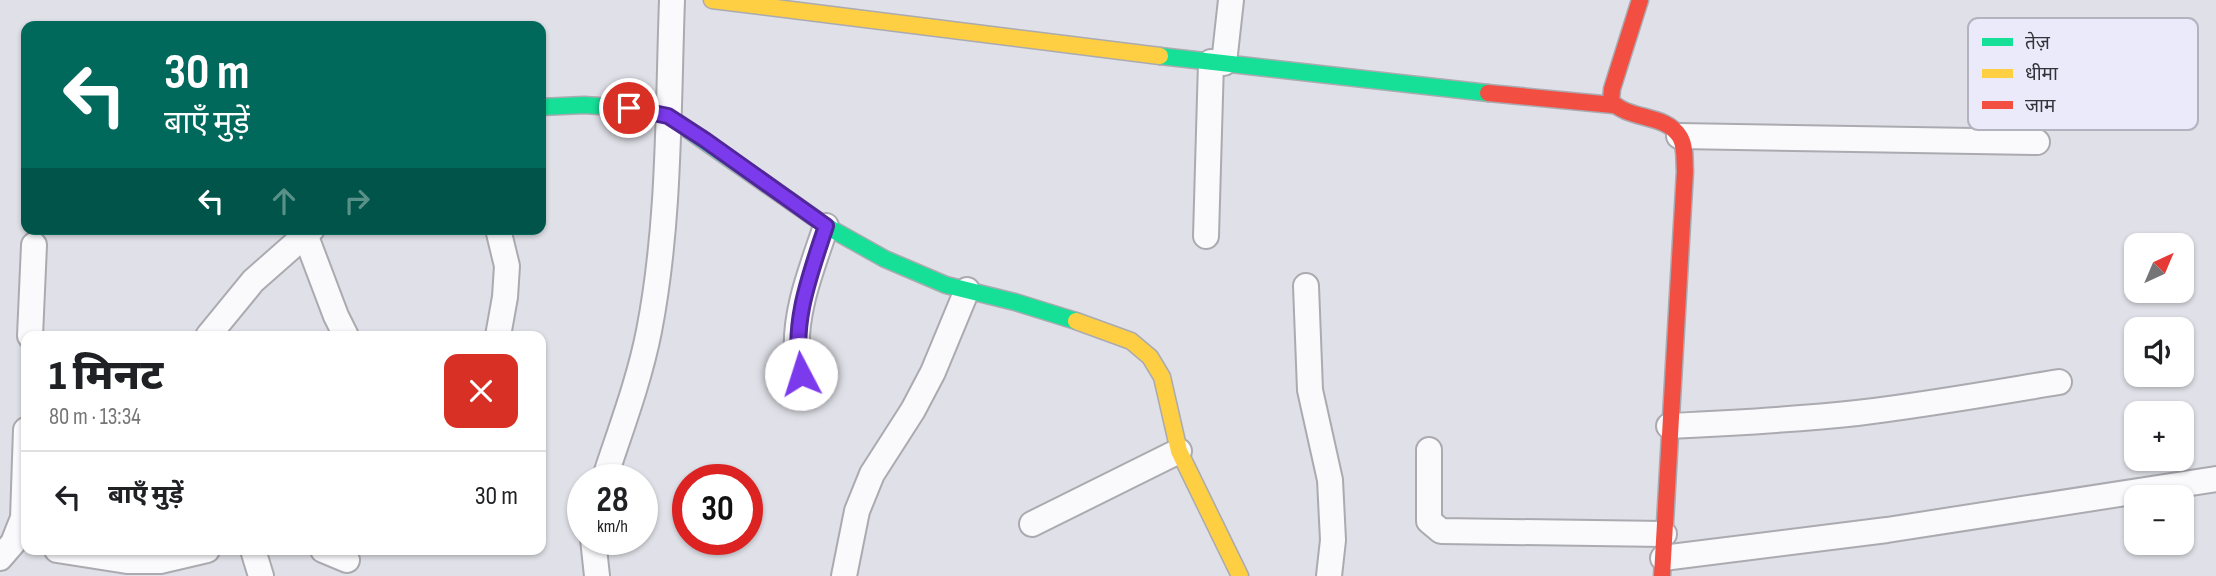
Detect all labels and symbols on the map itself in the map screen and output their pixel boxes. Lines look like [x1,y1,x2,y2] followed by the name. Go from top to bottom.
[1968,18,2198,130] legend
[2025,31,2051,55] text: तेज़
[2025,63,2059,86] text: धीमा
[599,78,659,138] pin
[2025,95,2056,118] text: जाम
[2124,233,2194,303] north arrow
[764,337,838,411] position arrow
[672,464,763,555] speed limit sign: 30

